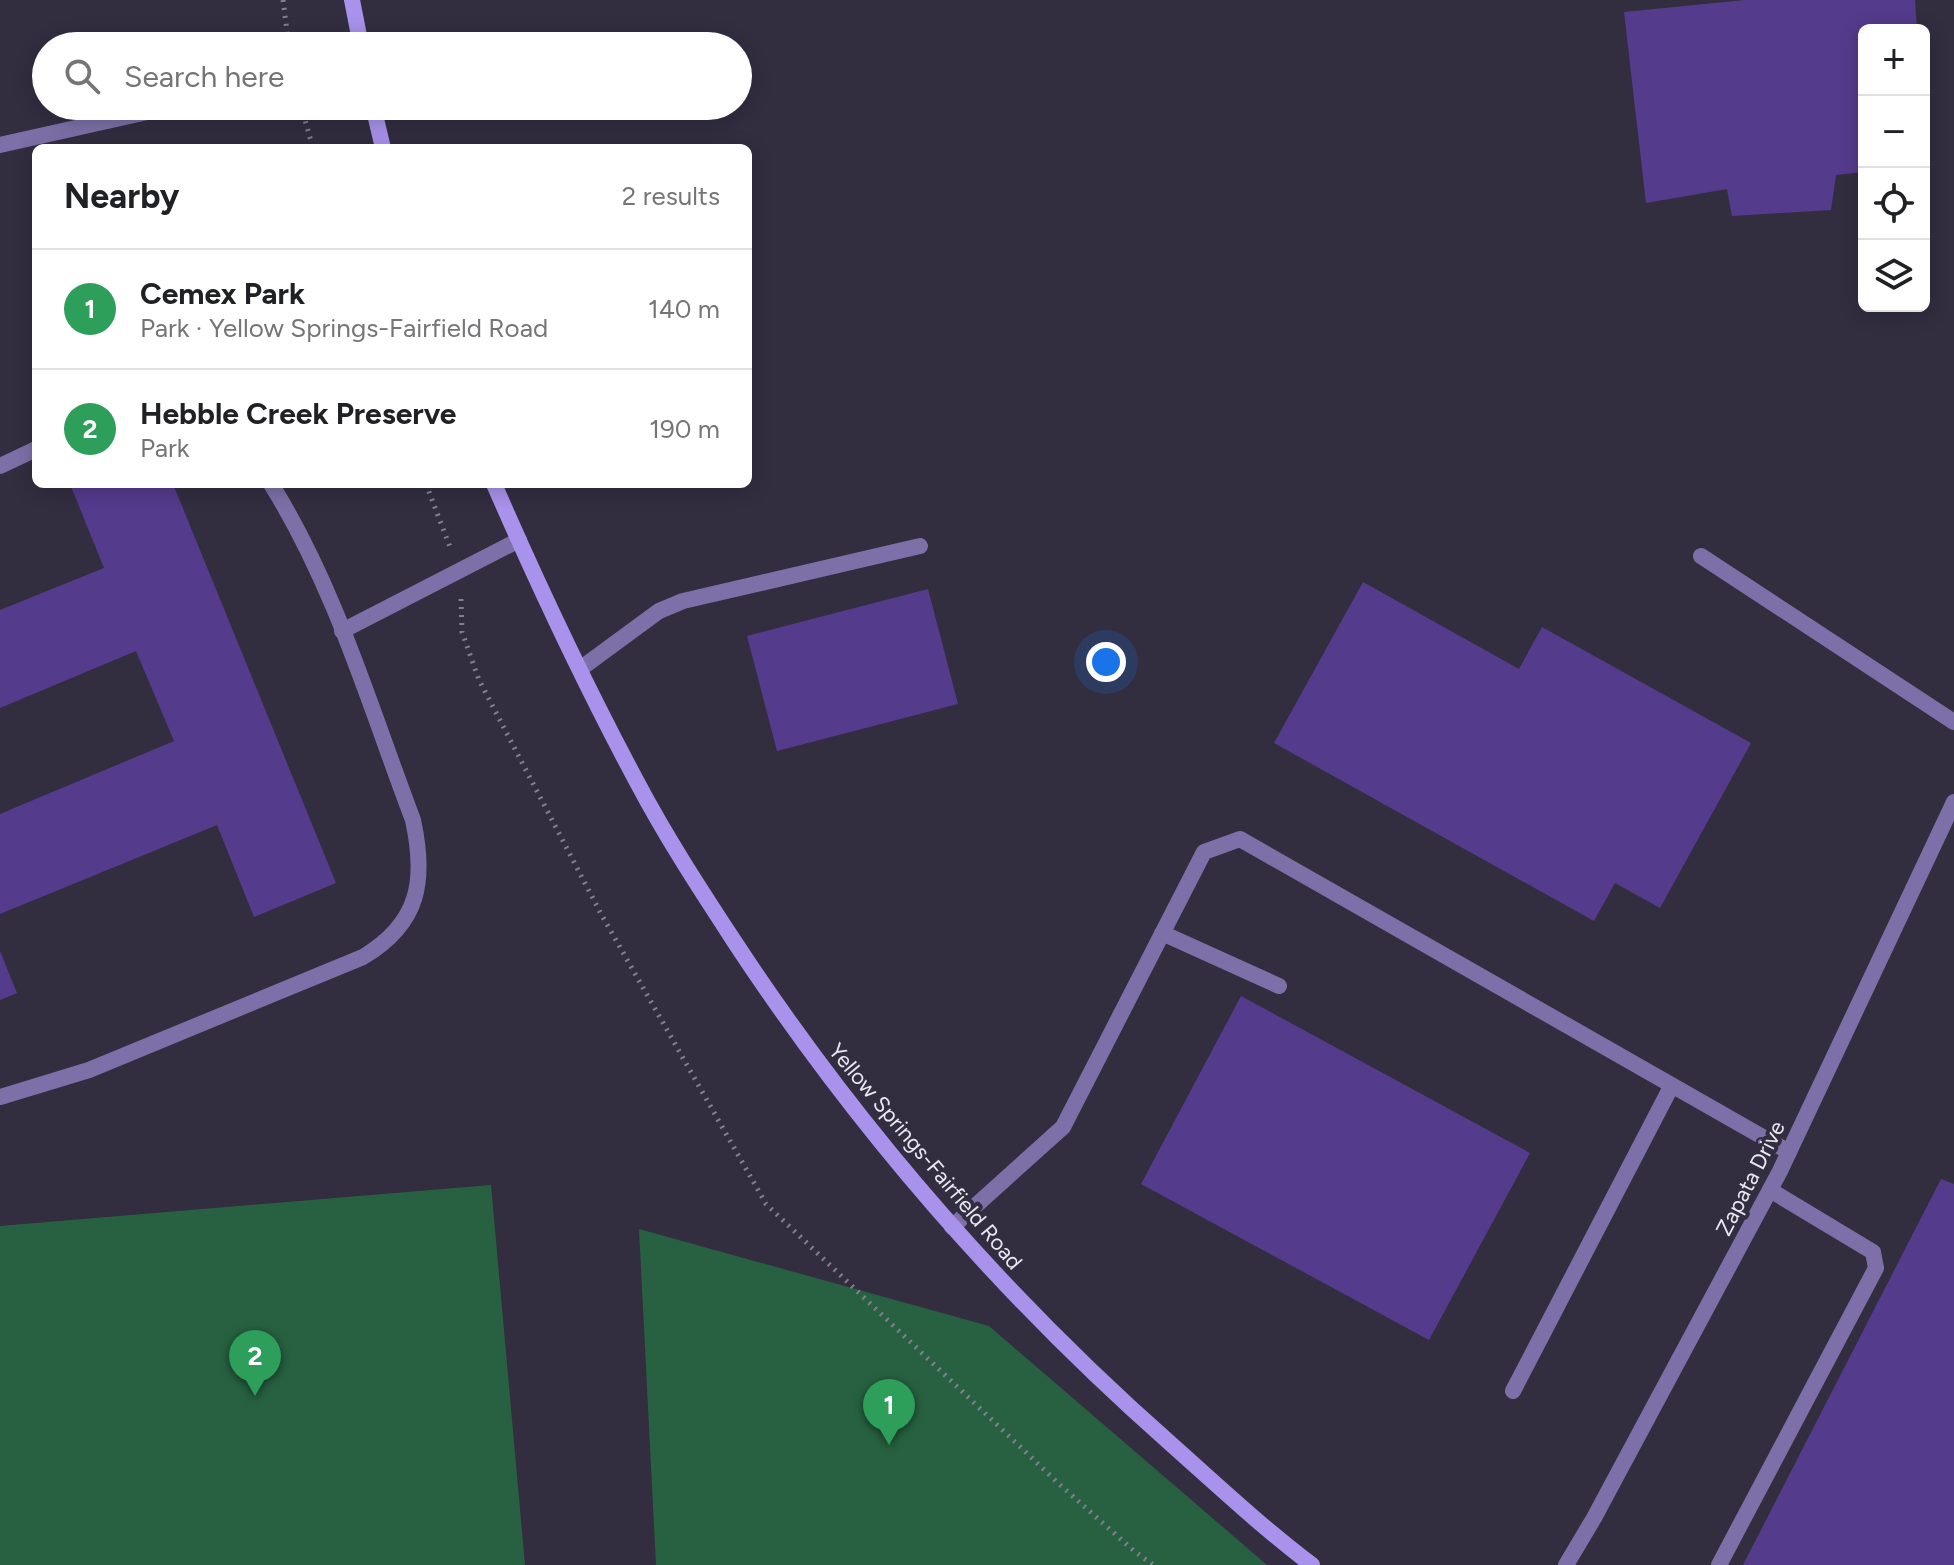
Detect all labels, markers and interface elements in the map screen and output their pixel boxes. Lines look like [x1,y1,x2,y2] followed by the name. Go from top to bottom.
[1858,24,1930,312] map controls
[1858,24,1930,96] button: +
[32,32,752,120] search box
[60,54,104,98] icon: search
[124,58,284,95] text: Search here
[1858,96,1930,168] button: −
[1858,168,1930,240] button: locate
[64,176,179,217] text: Nearby
[622,180,720,212] text: 2 results
[1858,240,1930,312] button: layers
[140,275,305,312] text: Cemex Park
[85,293,95,325] text: 1
[648,293,720,325] text: 140 m
[140,312,548,344] text: Park · Yellow Springs-Fairfield Road
[140,395,456,432] text: Hebble Creek Preserve
[82,413,98,445] text: 2
[649,413,720,445] text: 190 m
[140,432,189,464] text: Park
[1086,642,1126,682] your location
[823,1038,1028,1275] street label: Yellow Springs-Fairfield Road
[1710,1116,1791,1240] street label: Zapata Drive
[229,1330,281,1396] pin: 2
[863,1379,915,1445] pin: 1

